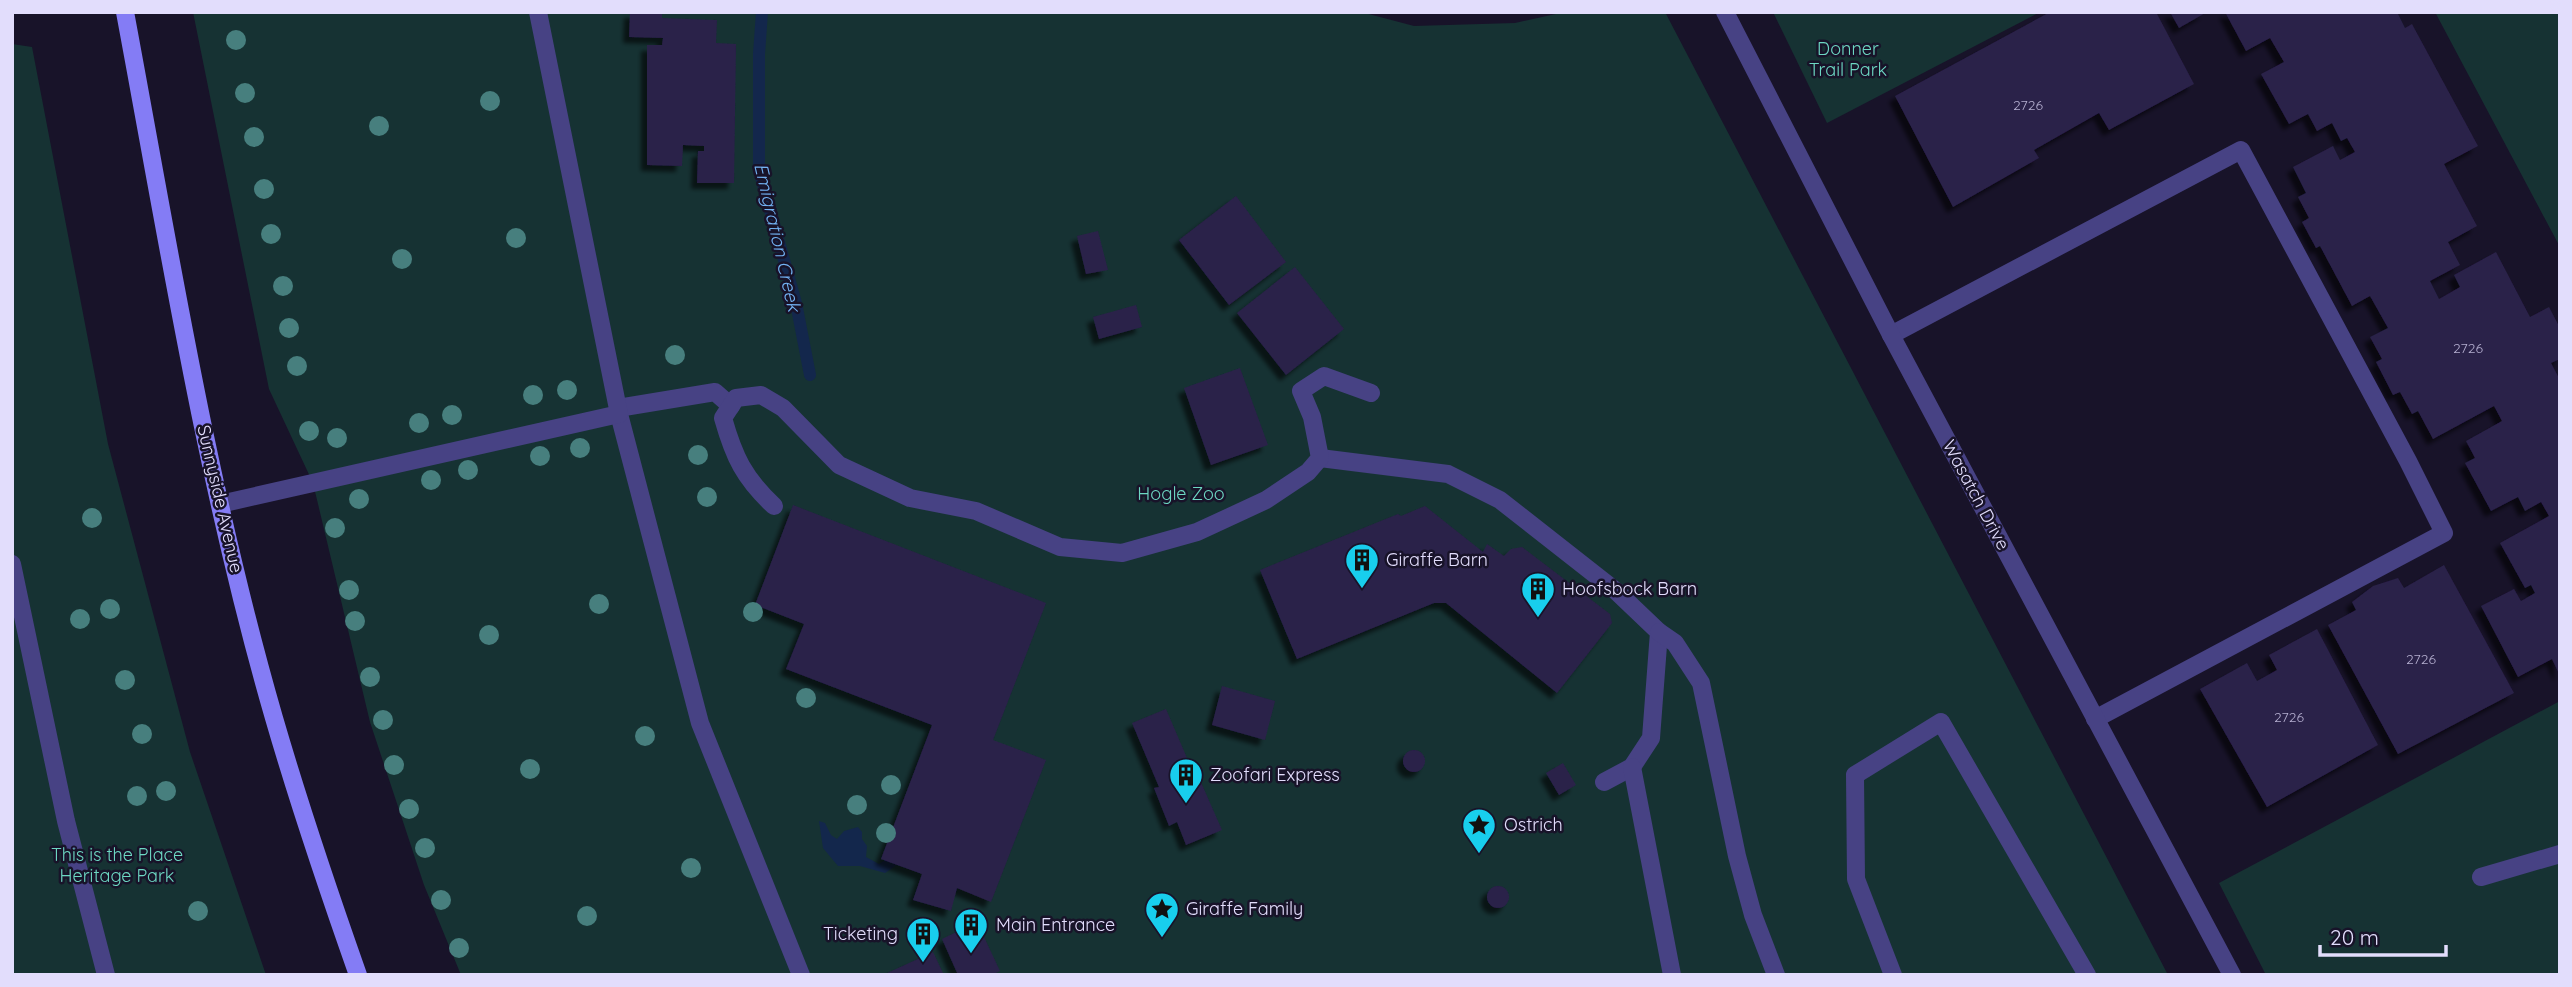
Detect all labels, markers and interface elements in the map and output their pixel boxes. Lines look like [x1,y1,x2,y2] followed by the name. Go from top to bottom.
[1809,37,1887,81] park label: Donner Trail Park
[2013,96,2043,114] house number: 2726
[749,160,807,315] water label: Emigration Creek
[2453,339,2483,357] house number: 2726
[192,423,249,575] street label: Sunnyside Avenue
[1938,436,2015,554] street label: Wasatch Drive
[1137,482,1225,505] park label: Hogle Zoo
[1343,541,1381,590] building icon: Giraffe Barn
[1386,548,1488,571] place label: Giraffe Barn
[1519,570,1557,619] building icon: Hoofsbock Barn
[1562,577,1697,600] place label: Hoofsbock Barn
[2406,650,2436,668] house number: 2726
[2274,708,2304,726] house number: 2726
[1167,756,1205,805] building icon: Zoofari Express
[1210,763,1340,786] place label: Zoofari Express
[1460,806,1498,855] place icon: Ostrich
[1504,813,1563,836] place label: Ostrich
[51,843,183,887] park label: This is the Place Heritage Park
[1143,890,1181,939] place icon: Giraffe Family
[1186,897,1303,920] place label: Giraffe Family
[952,906,990,955] building icon: Main Entrance
[996,913,1115,936] place label: Main Entrance
[2320,914,2446,958] scale bar
[904,915,942,964] building icon: Ticketing
[823,922,898,945] place label: Ticketing
[2330,924,2379,950] text: 20 m

